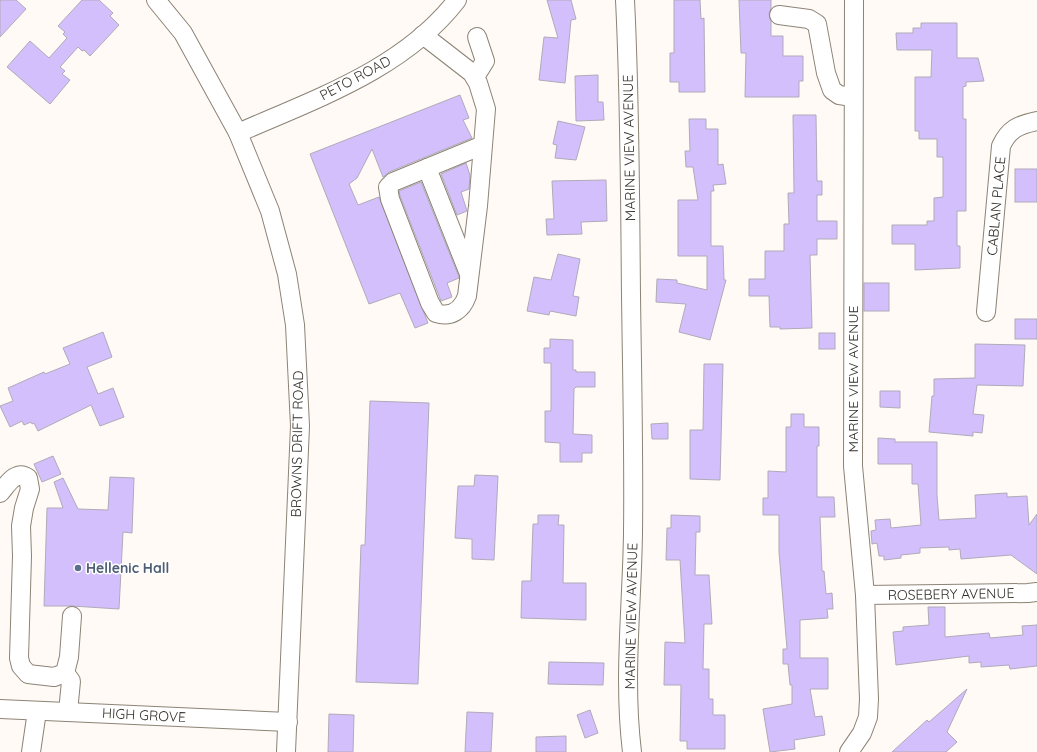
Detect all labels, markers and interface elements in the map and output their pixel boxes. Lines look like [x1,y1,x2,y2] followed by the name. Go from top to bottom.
[316,52,394,104] street label: PETO ROAD
[619,74,639,222] street label: MARINE VIEW AVENUE
[983,156,1009,256] street label: CABLAN PLACE
[844,306,862,452] street label: MARINE VIEW AVENUE
[287,370,307,518] street label: BROWNS DRIFT ROAD
[621,542,641,690] street label: MARINE VIEW AVENUE
[86,559,169,577] place label: Hellenic Hall
[73,563,83,573] marker: Hellenic Hall
[887,584,1015,604] street label: ROSEBERY AVENUE
[102,704,186,726] street label: HIGH GROVE

